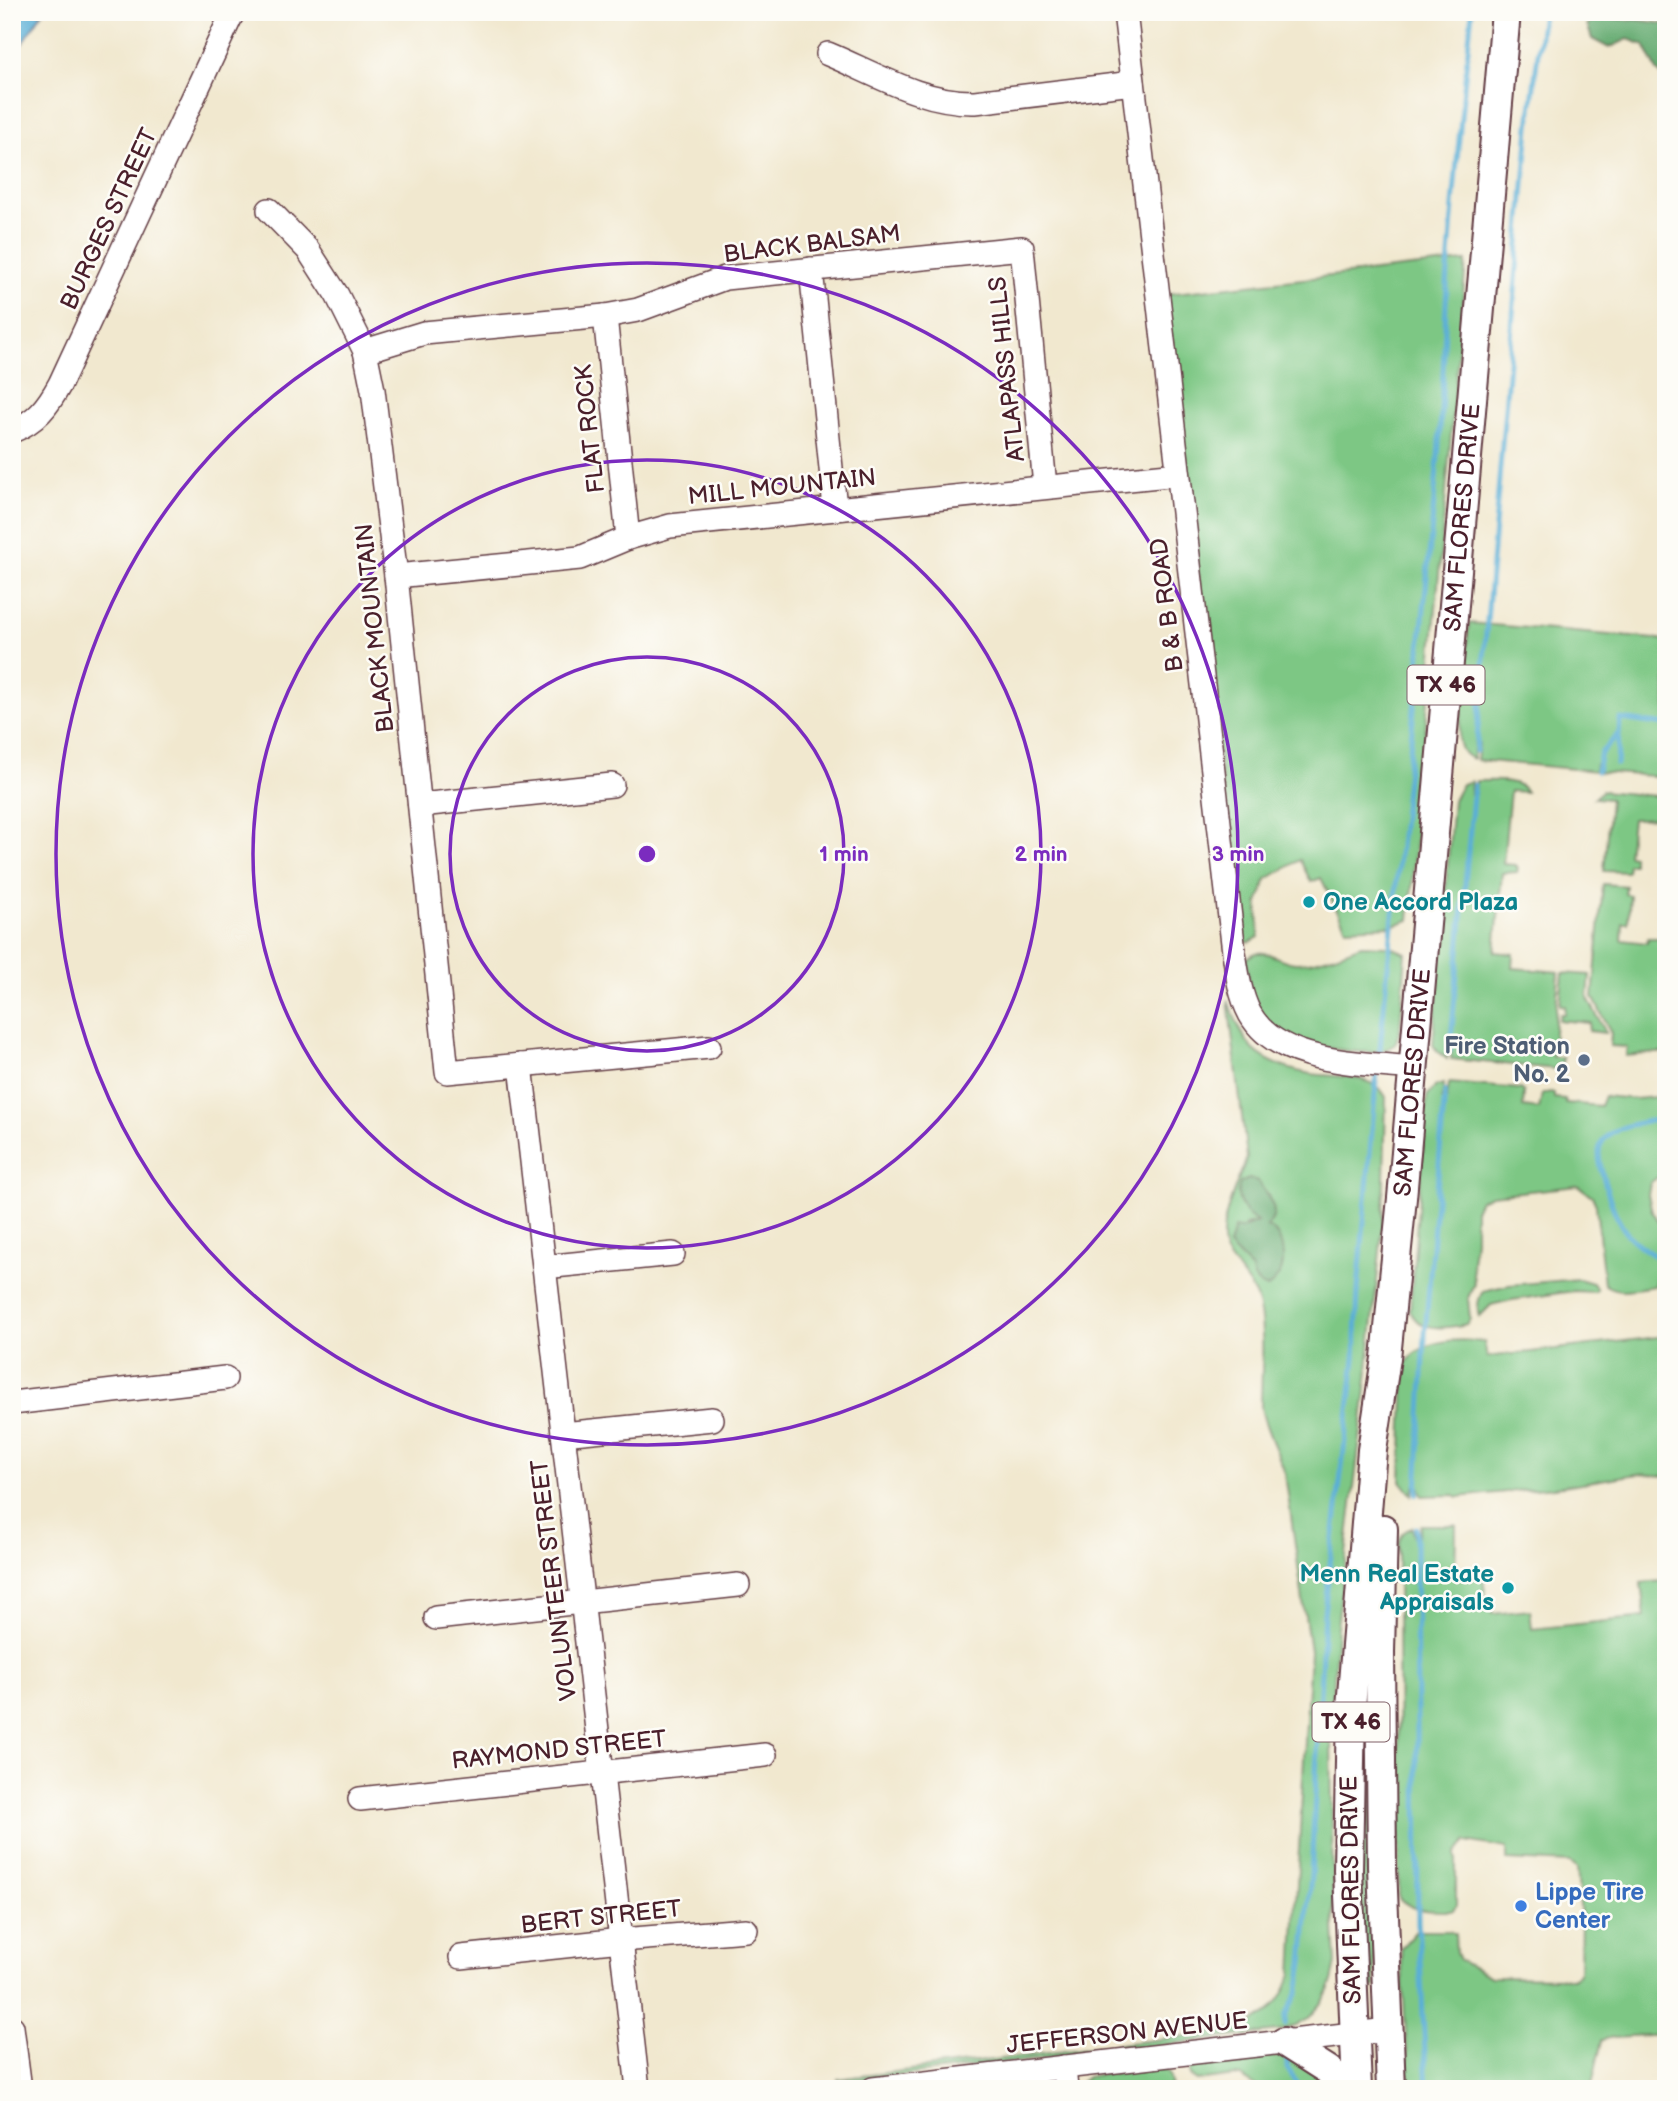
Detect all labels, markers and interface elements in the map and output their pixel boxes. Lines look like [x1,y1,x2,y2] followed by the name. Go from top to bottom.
[54,123,164,314] street label: BURGES STREET
[722,219,902,269] street label: BLACK BALSAM
[983,275,1031,463] street label: ATLAPASS HILLS
[569,363,611,495] street label: FLAT ROCK
[1437,402,1486,633] street label: SAM FLORES DRIVE
[687,463,877,511] street label: MILL MOUNTAIN
[350,522,400,734] street label: BLACK MOUNTAIN
[1144,536,1190,674] street label: B & B ROAD
[1408,666,1484,705] road number: TX 46
[635,842,659,866] centre of rings
[819,842,869,867] text: 1 min
[1014,842,1068,867] text: 2 min
[1212,842,1264,867] text: 3 min
[1323,888,1518,917] place label: One Accord Plaza
[1301,894,1317,910] marker: One Accord Plaza
[1388,967,1437,1198] street label: SAM FLORES DRIVE
[1444,1032,1571,1089] place label: Fire Station No. 2
[1576,1052,1592,1068] marker: Fire Station No. 2
[525,1457,583,1702] street label: VOLUNTEER STREET
[1299,1560,1494,1617] place label: Menn Real Estate Appraisals
[1500,1580,1516,1596] marker: Menn Real Estate Appraisals
[1312,1702,1390,1742] road number: TX 46
[450,1724,668,1776] street label: RAYMOND STREET
[1335,1775,1367,2005] street label: SAM FLORES DRIVE
[1535,1878,1644,1935] place label: Lippe Tire Center
[519,1894,683,1940] street label: BERT STREET
[1513,1898,1529,1914] marker: Lippe Tire Center
[1005,2006,1249,2060] street label: JEFFERSON AVENUE

